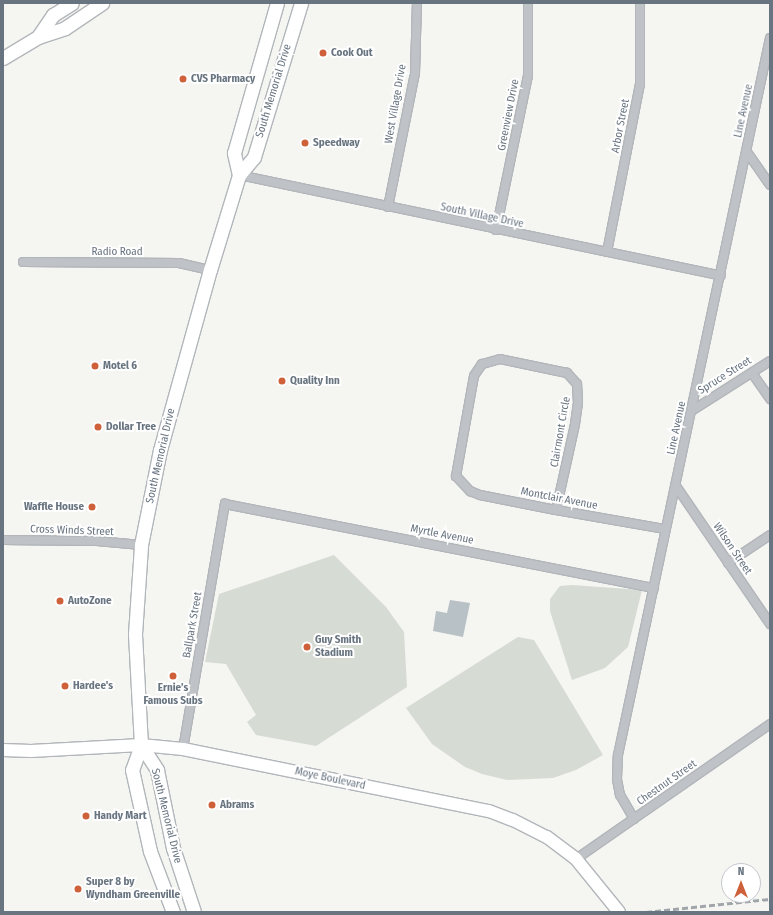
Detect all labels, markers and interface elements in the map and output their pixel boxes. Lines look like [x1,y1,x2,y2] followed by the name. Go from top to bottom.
[253,43,295,139] street label: South Memorial Drive
[331,46,373,60] place label: Cook Out
[318,48,328,58] marker: Cook Out
[383,63,409,145] street label: West Village Drive
[191,72,255,86] place label: CVS Pharmacy
[178,74,188,84] marker: CVS Pharmacy
[496,78,522,152] street label: Greenview Drive
[732,83,756,139] street label: Line Avenue
[609,98,633,154] street label: Arbor Street
[313,136,360,150] place label: Speedway
[300,138,310,148] marker: Speedway
[439,201,525,231] street label: South Village Drive
[91,245,143,259] street label: Radio Road
[696,354,754,398] street label: Spruce Street
[103,359,137,373] place label: Motel 6
[90,361,100,371] marker: Motel 6
[290,374,340,388] place label: Quality Inn
[277,376,287,386] marker: Quality Inn
[548,396,574,468] street label: Clairmont Circle
[665,400,689,456] street label: Line Avenue
[144,407,178,505] street label: South Memorial Drive
[106,420,156,434] place label: Dollar Tree
[93,422,103,432] marker: Dollar Tree
[519,485,599,513] street label: Montclair Avenue
[24,500,84,514] place label: Waffle House
[87,502,97,512] marker: Waffle House
[710,521,754,577] street label: Wilson Street
[409,522,475,548] street label: Myrtle Avenue
[30,523,114,539] street label: Cross Winds Street
[181,591,205,659] street label: Ballpark Street
[68,594,112,608] place label: AutoZone
[55,596,65,606] marker: AutoZone
[315,634,361,660] place label: Guy Smith Stadium
[302,642,312,652] marker: Guy Smith Stadium
[168,671,178,681] marker: Ernie’s Famous Subs
[73,679,113,693] place label: Hardee's
[60,681,70,691] marker: Hardee's
[144,682,202,708] place label: Ernie’s Famous Subs
[635,758,699,808] street label: Chestnut Street
[294,765,366,793] street label: Moye Boulevard
[148,767,184,865] street label: South Memorial Drive
[220,798,254,812] place label: Abrams
[207,800,217,810] marker: Abrams
[94,809,147,823] place label: Handy Mart
[81,811,91,821] marker: Handy Mart
[721,863,761,903] north arrow
[738,865,744,878] text: N
[86,876,180,902] place label: Super 8 by Wyndham Greenville
[73,884,83,894] marker: Super 8 by Wyndham Greenville

